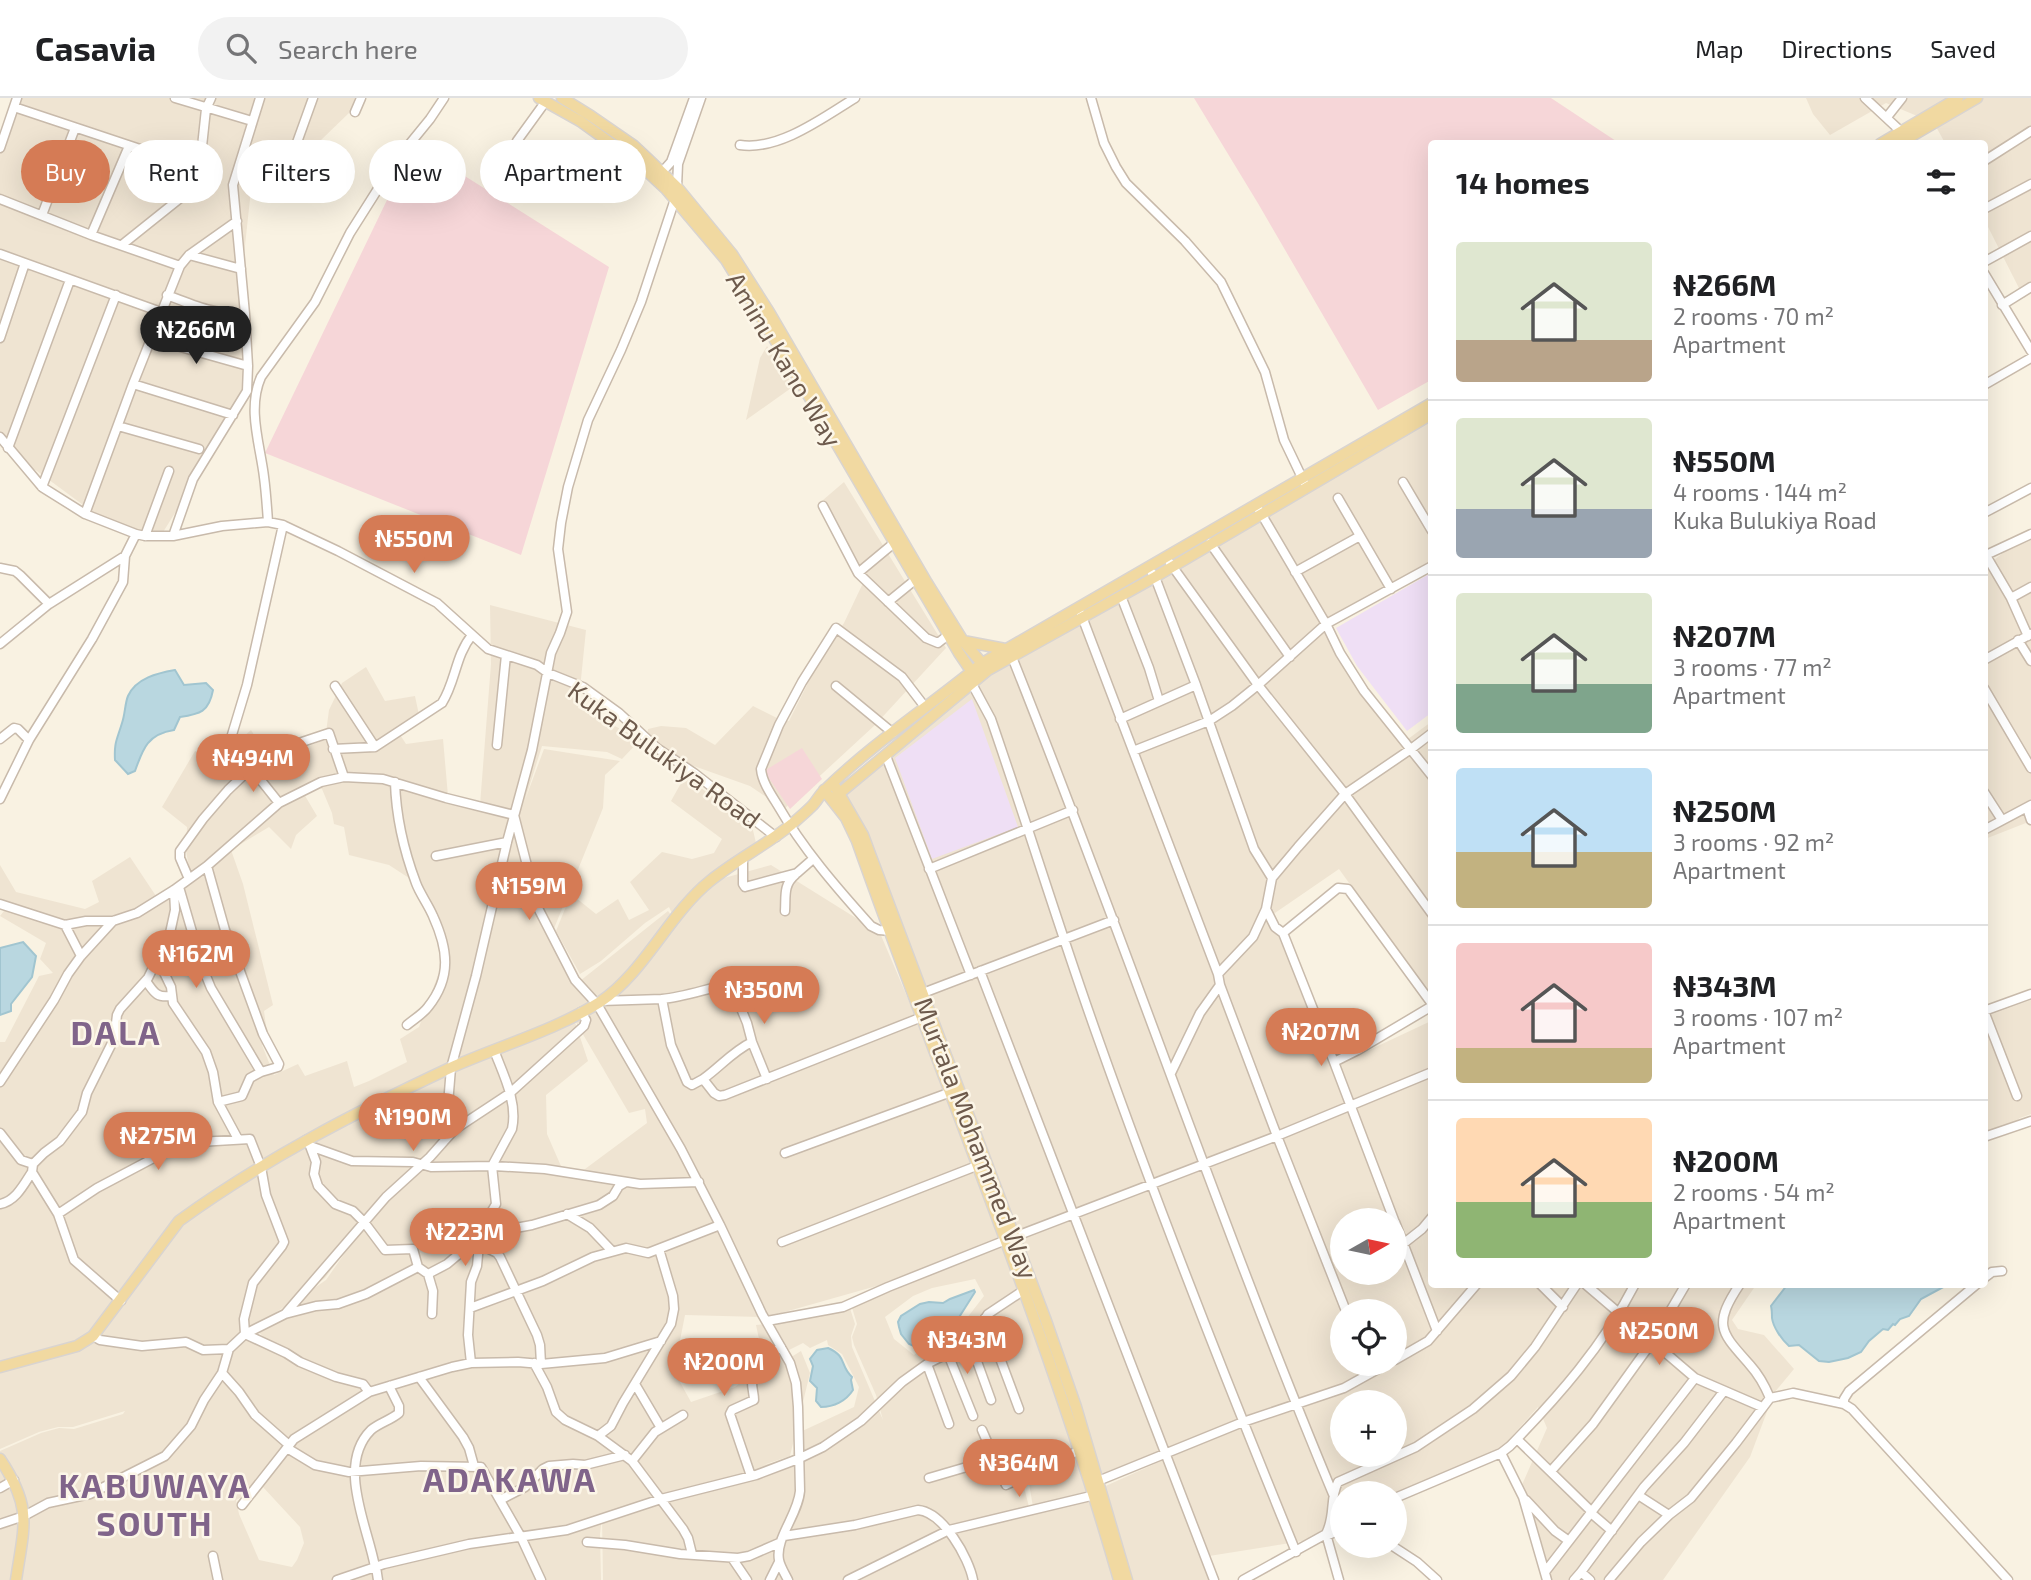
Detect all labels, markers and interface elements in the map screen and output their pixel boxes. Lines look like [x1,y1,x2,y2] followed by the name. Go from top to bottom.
[198,17,688,80] search box
[35,28,156,68] text: Casavia
[222,29,260,67] icon: search
[278,33,418,64] text: Search here
[1695,34,1743,63] text: Map
[1781,34,1892,63] text: Directions
[1930,34,1996,63] text: Saved
[21,140,110,203] chip: Buy
[124,140,223,203] chip: Rent
[237,140,355,203] chip: Filters
[369,140,466,203] chip: New
[480,140,646,203] chip: Apartment
[1922,163,1960,201] icon: filters
[1456,164,1590,200] text: 14 homes
[721,266,850,452] street label: Aminu Kano Way
[1673,266,1776,302] text: ₦266M
[1512,270,1596,354] icon: home
[1673,302,1834,330] text: 2 rooms · 70 m²
[147,306,245,366] pin: ₦266M
[156,315,236,343] text: ₦266M
[1673,330,1786,358] text: Apartment
[1673,442,1776,478] text: ₦550M
[1512,446,1596,530] icon: home
[1673,478,1847,506] text: 4 rooms · 144 m²
[1673,506,1877,534] text: Kuka Bulukiya Road
[365,516,463,575] pin: ₦550M
[375,524,453,552] text: ₦550M
[1673,617,1776,653] text: ₦207M
[1512,621,1596,705] icon: home
[1673,653,1832,681] text: 3 rooms · 77 m²
[563,674,767,834] street label: Kuka Bulukiya Road
[1673,681,1786,709] text: Apartment
[204,734,302,794] pin: ₦494M
[212,743,294,771] text: ₦494M
[1673,792,1777,828] text: ₦250M
[1512,796,1596,880] icon: home
[1673,828,1834,856] text: 3 rooms · 92 m²
[1673,856,1786,884] text: Apartment
[480,862,578,922] pin: ₦159M
[491,871,567,899] text: ₦159M
[147,930,245,990] pin: ₦162M
[158,939,234,967] text: ₦162M
[715,967,813,1026] pin: ₦350M
[1673,967,1777,1003] text: ₦343M
[1512,971,1596,1055] icon: home
[724,975,804,1003] text: ₦350M
[909,993,1045,1283] street label: Murtala Mohammed Way
[1673,1003,1843,1031] text: 3 rooms · 107 m²
[1272,1009,1370,1068] pin: ₦207M
[70,1012,162,1052] district label: DALA
[1282,1017,1360,1045] text: ₦207M
[1673,1031,1786,1059] text: Apartment
[364,1094,462,1153] pin: ₦190M
[375,1102,451,1130] text: ₦190M
[109,1112,207,1172] pin: ₦275M
[119,1121,197,1149] text: ₦275M
[1673,1142,1779,1178] text: ₦200M
[1512,1146,1596,1230] icon: home
[1673,1178,1835,1206] text: 2 rooms · 54 m²
[1673,1206,1786,1234] text: Apartment
[416,1208,514,1268] pin: ₦223M
[1330,1208,1407,1284] north arrow
[1330,1208,1407,1558] map controls
[426,1217,504,1245] text: ₦223M
[1330,1299,1407,1376] button: locate
[1610,1308,1708,1367] pin: ₦250M
[918,1316,1016,1376] pin: ₦343M
[1619,1316,1699,1344] text: ₦250M
[927,1325,1007,1353] text: ₦343M
[675,1338,773,1398] pin: ₦200M
[683,1347,765,1375] text: ₦200M
[1330,1390,1407,1467] button: +
[970,1440,1068,1499] pin: ₦364M
[979,1448,1059,1476] text: ₦364M
[423,1459,597,1499] district label: ADAKAWA
[58,1465,252,1543] district label: KABUWAYA SOUTH
[1330,1481,1407,1558] button: −

